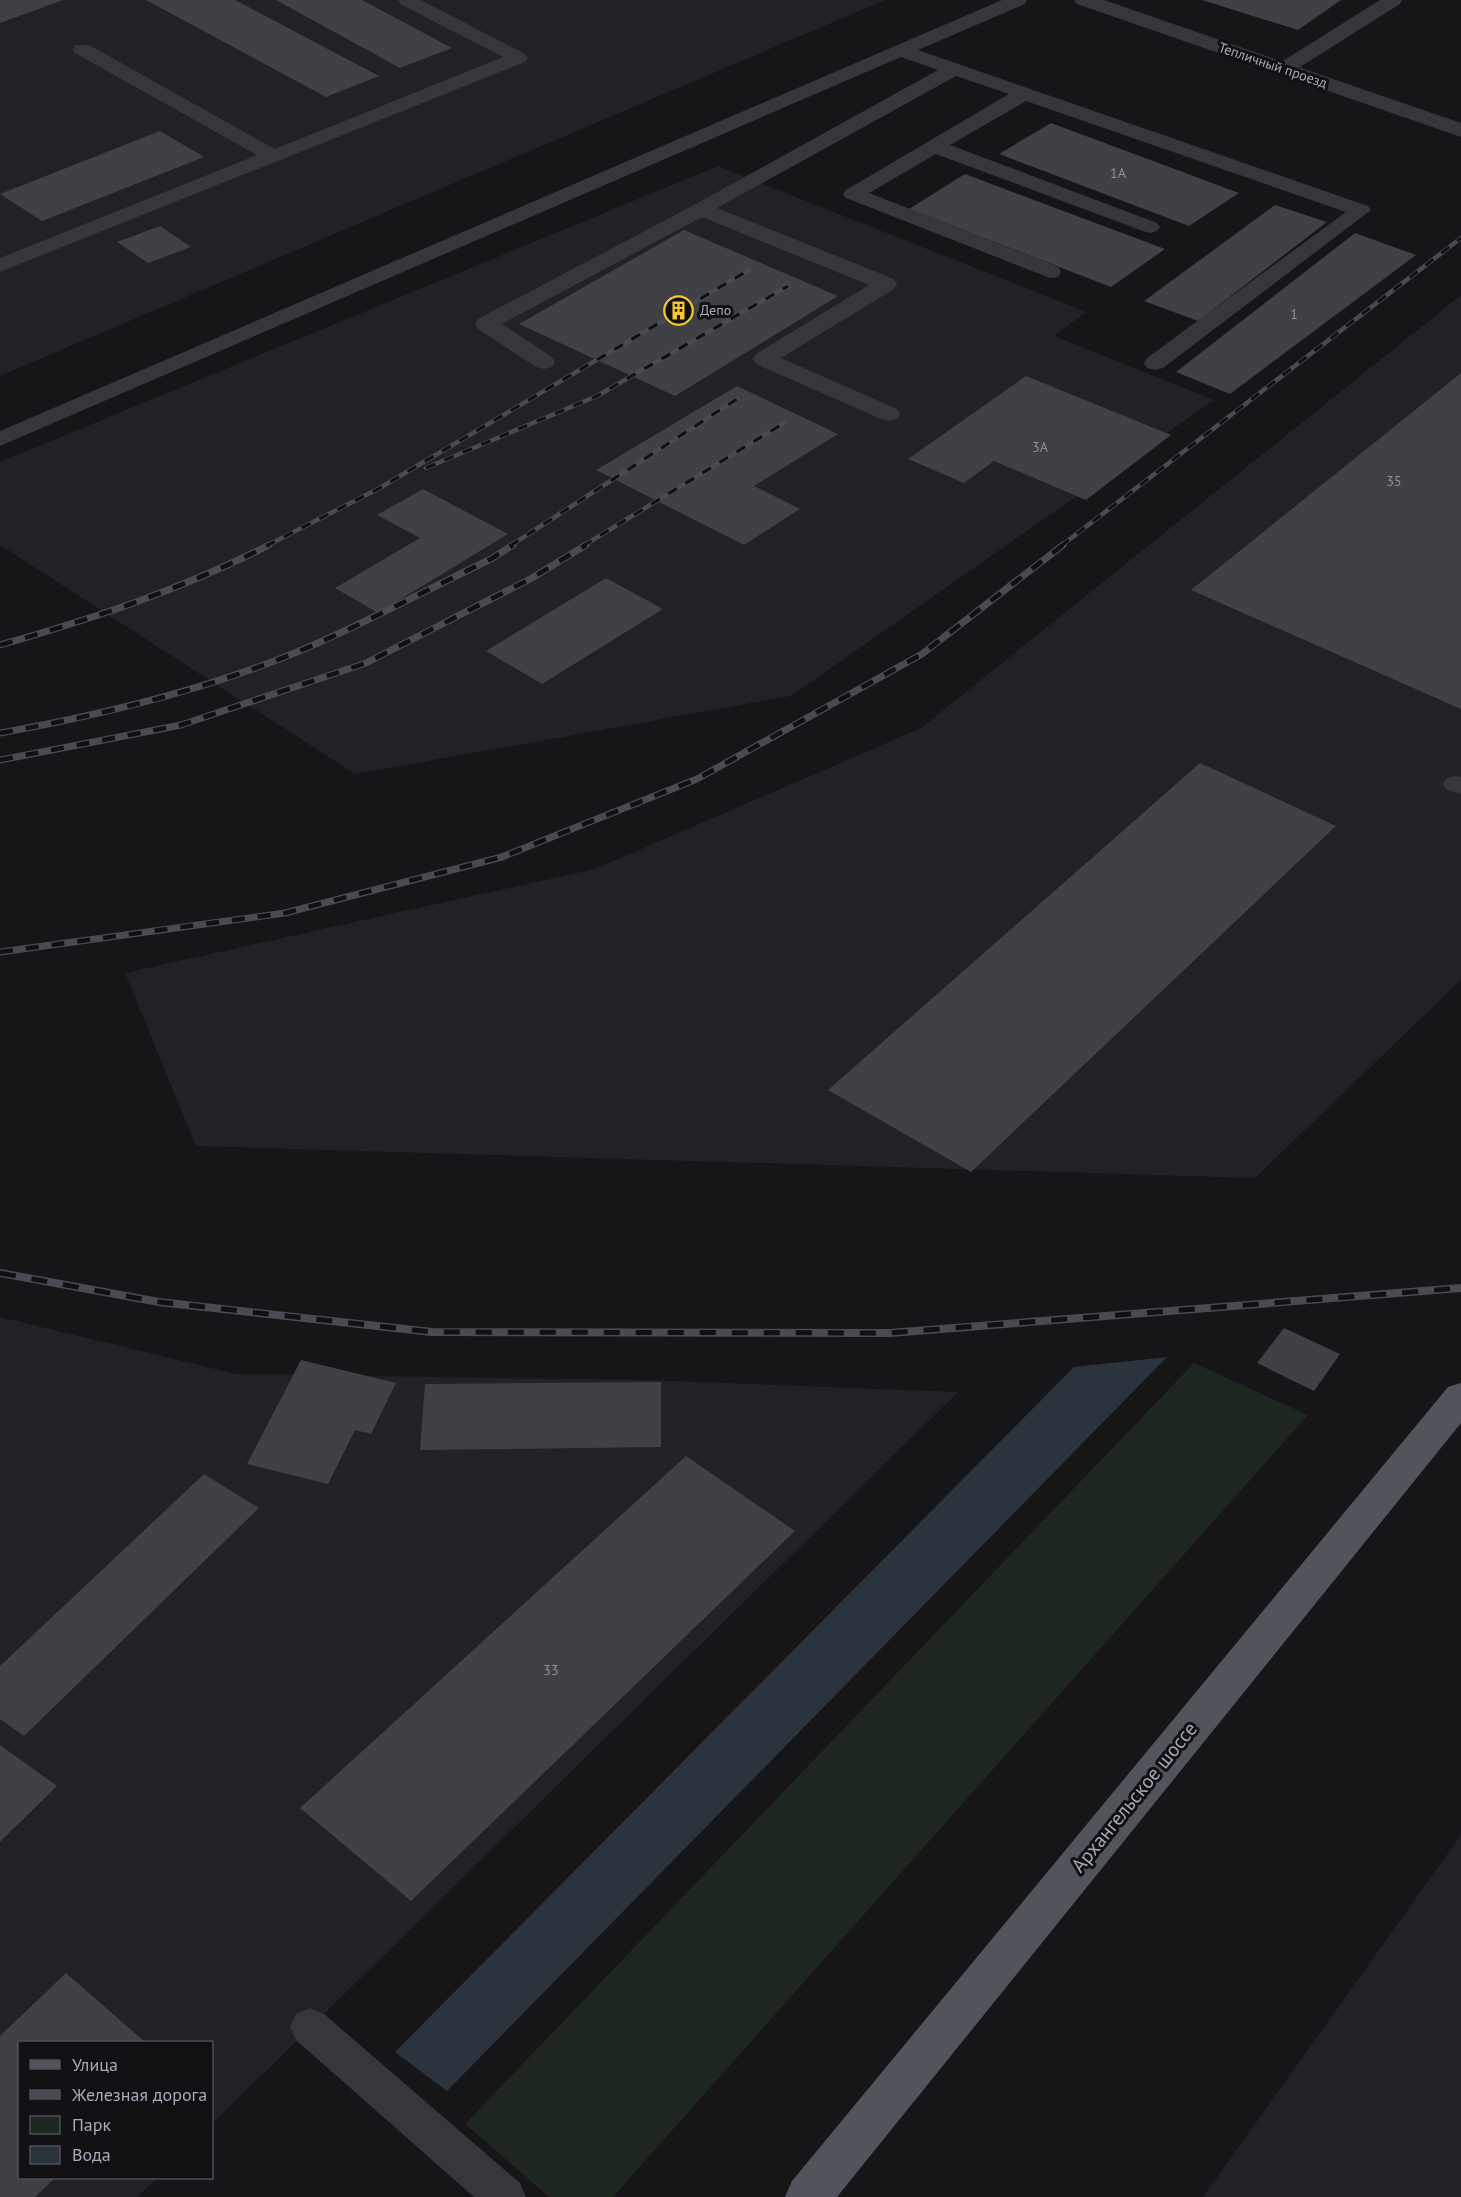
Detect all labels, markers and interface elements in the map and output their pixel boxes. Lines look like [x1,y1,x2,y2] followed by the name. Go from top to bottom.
[1216,38,1330,92] street label: Тепличный проезд
[1110,164,1127,182] house number: 1А
[663,294,695,326] building icon: Депо
[700,301,731,319] place label: Депо
[1290,305,1298,323] house number: 1
[1032,438,1049,456] house number: 3А
[1386,472,1402,490] house number: 35
[543,1661,559,1679] house number: 33
[1065,1716,1203,1878] street label: Архангельское шоссе
[18,2041,213,2179] legend
[72,2053,118,2076] text: Улица
[71,2083,207,2106] text: Железная дорога
[72,2113,112,2136] text: Парк
[72,2143,111,2166] text: Вода

